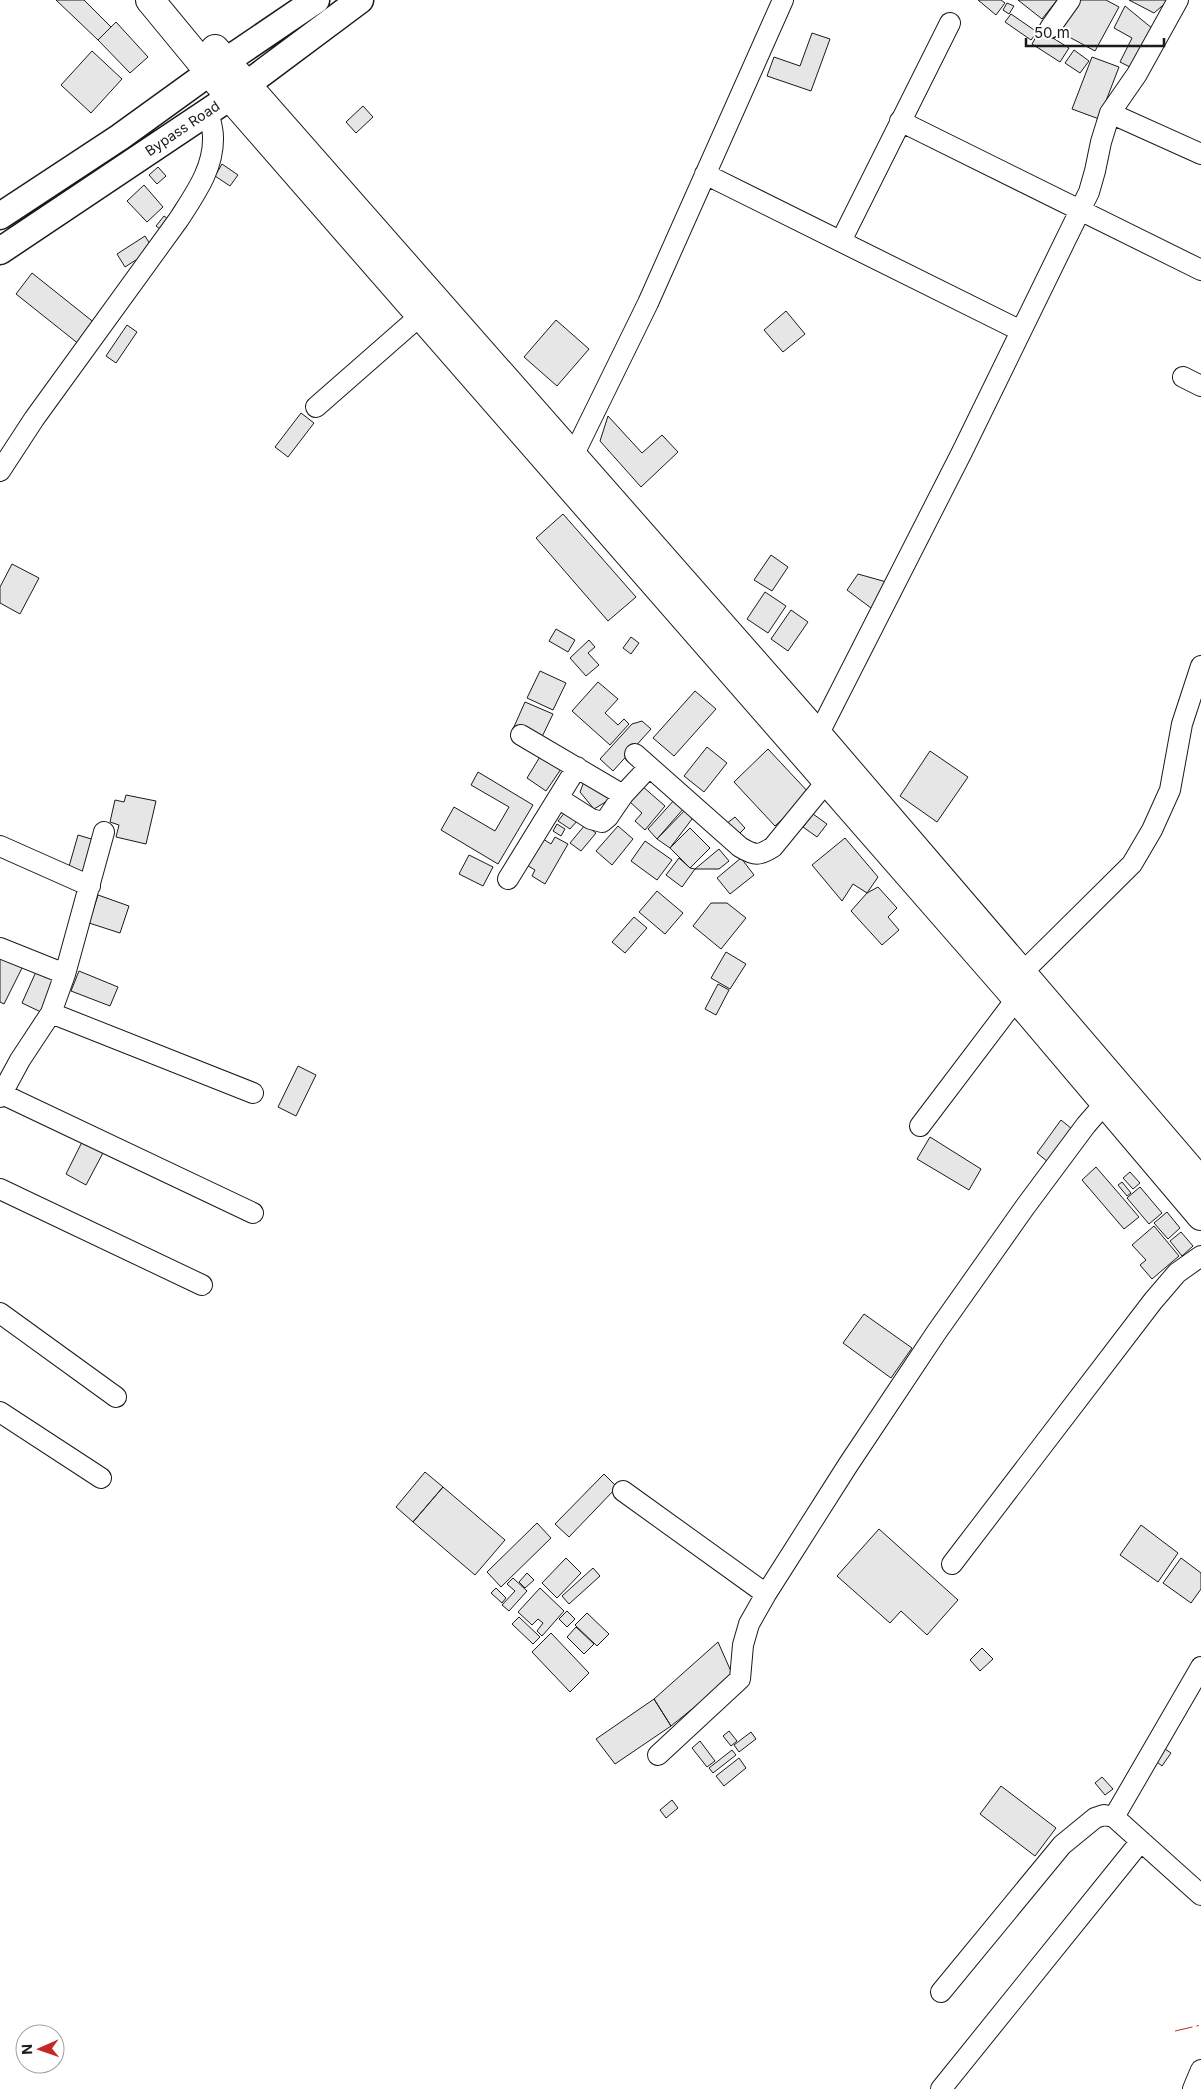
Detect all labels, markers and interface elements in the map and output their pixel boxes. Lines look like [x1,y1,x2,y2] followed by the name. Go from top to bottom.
[1026,15,1164,47] scale bar
[1034,23,1070,42] text: 50 m
[142,97,222,159] street label: Bypass Road
[15,2024,65,2074] north arrow
[18,2044,35,2055] text: N

